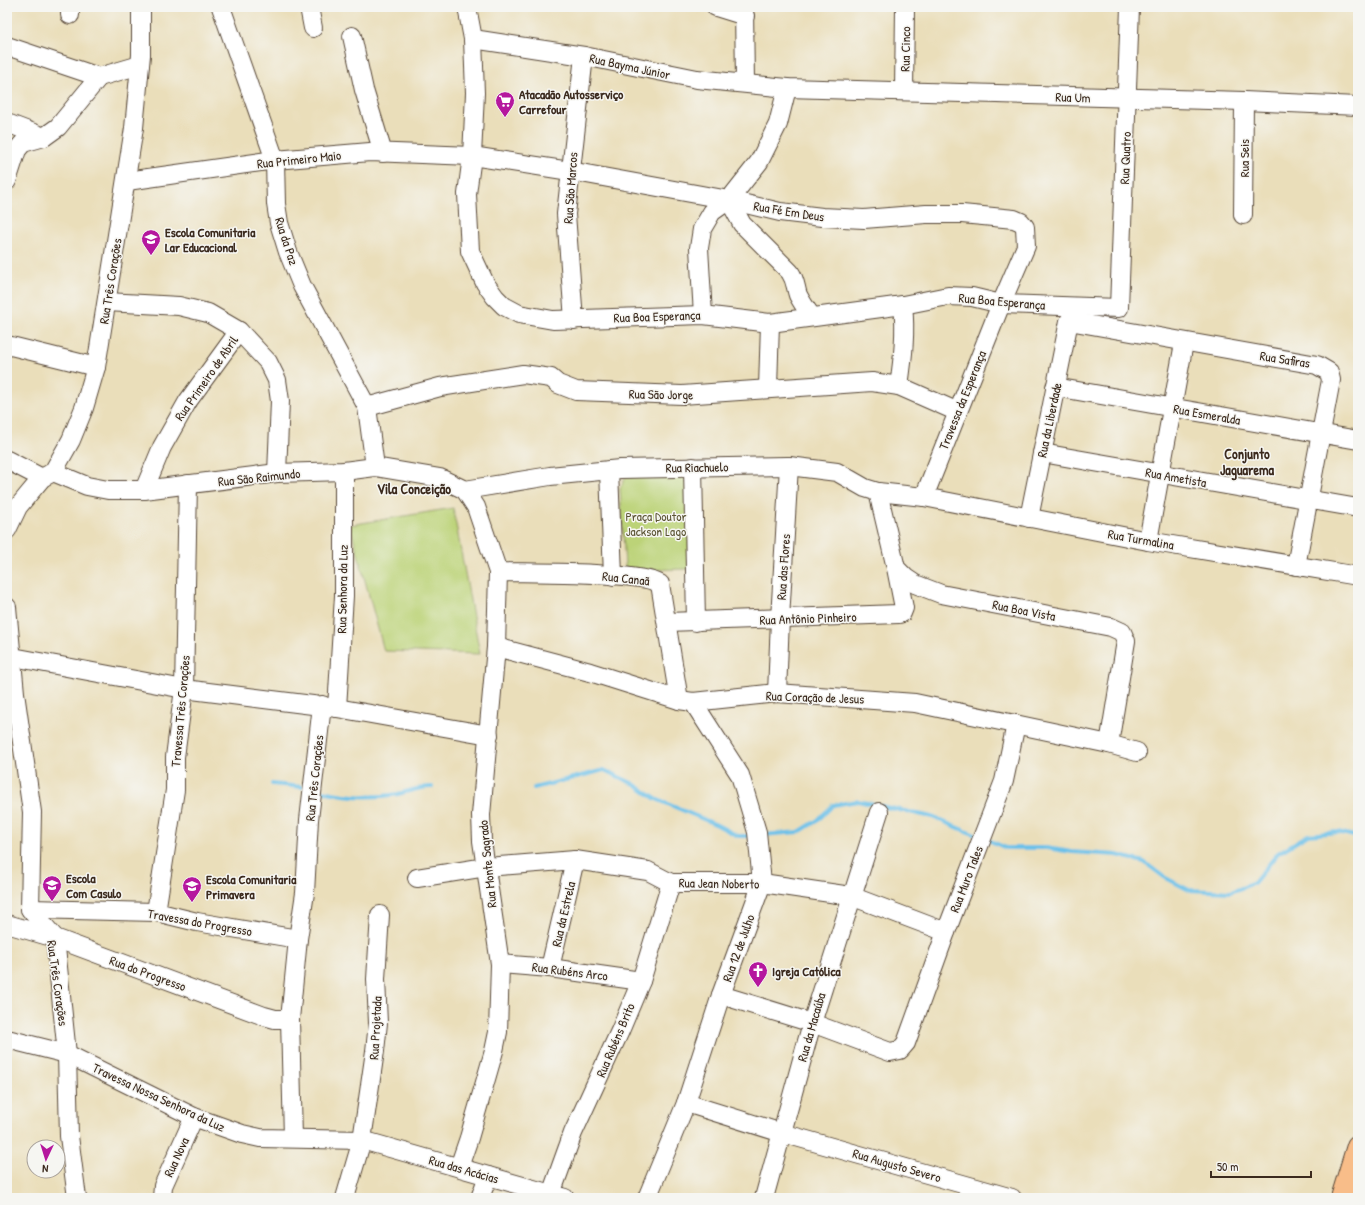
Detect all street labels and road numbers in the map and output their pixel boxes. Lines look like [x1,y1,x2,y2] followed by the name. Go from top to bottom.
[896,26,914,72] street label: Rua Cinco
[588,49,672,83] street label: Rua Bayma Júnior
[1055,87,1091,107] street label: Rua Um
[1115,131,1135,185] street label: Rua Quatro
[1235,139,1253,177] street label: Rua Seis
[256,146,342,172] street label: Rua Primeiro Maio
[559,152,581,224] street label: Rua São Marcos
[752,197,826,225] street label: Rua Fé Em Deus
[271,215,303,268] street label: Rua da Paz
[94,237,126,325] street label: Rua Três Corações
[958,288,1046,314] street label: Rua Boa Esperança
[613,305,701,327] street label: Rua Boa Esperança
[170,332,242,424] street label: Rua Primeiro de Abril
[1259,346,1311,372] street label: Rua Safiras
[934,348,990,452] street label: Travessa da Esperança
[1032,381,1066,459] street label: Rua da Liberdade
[629,384,693,404] street label: Rua São Jorge
[1172,399,1242,429] street label: Rua Esmeralda
[666,457,728,477] street label: Rua Riachuelo
[1144,463,1208,491] street label: Rua Ametista
[217,464,301,490] street label: Rua São Raimundo
[1107,524,1175,554] street label: Rua Turmalina
[772,533,794,601] street label: Rua das Flores
[332,544,352,634] street label: Rua Senhora da Luz
[601,567,651,589] street label: Rua Canaã
[991,595,1057,625] street label: Rua Boa Vista
[759,607,857,629] street label: Rua Antônio Pinheiro
[166,655,194,767] street label: Travessa Três Corações
[765,686,865,708] street label: Rua Coração de Jesus
[301,734,327,822] street label: Rua Três Corações
[473,819,501,909] street label: Rua Monte Sagrado
[945,843,987,915] street label: Rua Muro Tales
[679,873,759,893] street label: Rua Jean Noberto
[547,880,579,948] street label: Rua da Estrela
[146,904,254,940] street label: Travessa do Progresso
[718,912,758,984] street label: Rua 12 de Julho
[43,939,73,1027] street label: Rua Três Corações
[107,951,189,995] street label: Rua do Progresso
[531,957,609,985] street label: Rua Rubéns Arco
[793,990,829,1064] street label: Rua da Macaúba
[364,996,386,1060] street label: Rua Projetada
[591,1000,639,1080] street label: Rua Rubéns Brito
[90,1058,229,1136] street label: Travessa Nossa Senhora da Luz
[159,1134,193,1180] street label: Rua Nova
[851,1144,943,1186] street label: Rua Augusto Severo
[427,1150,501,1188] street label: Rua das Acácias

